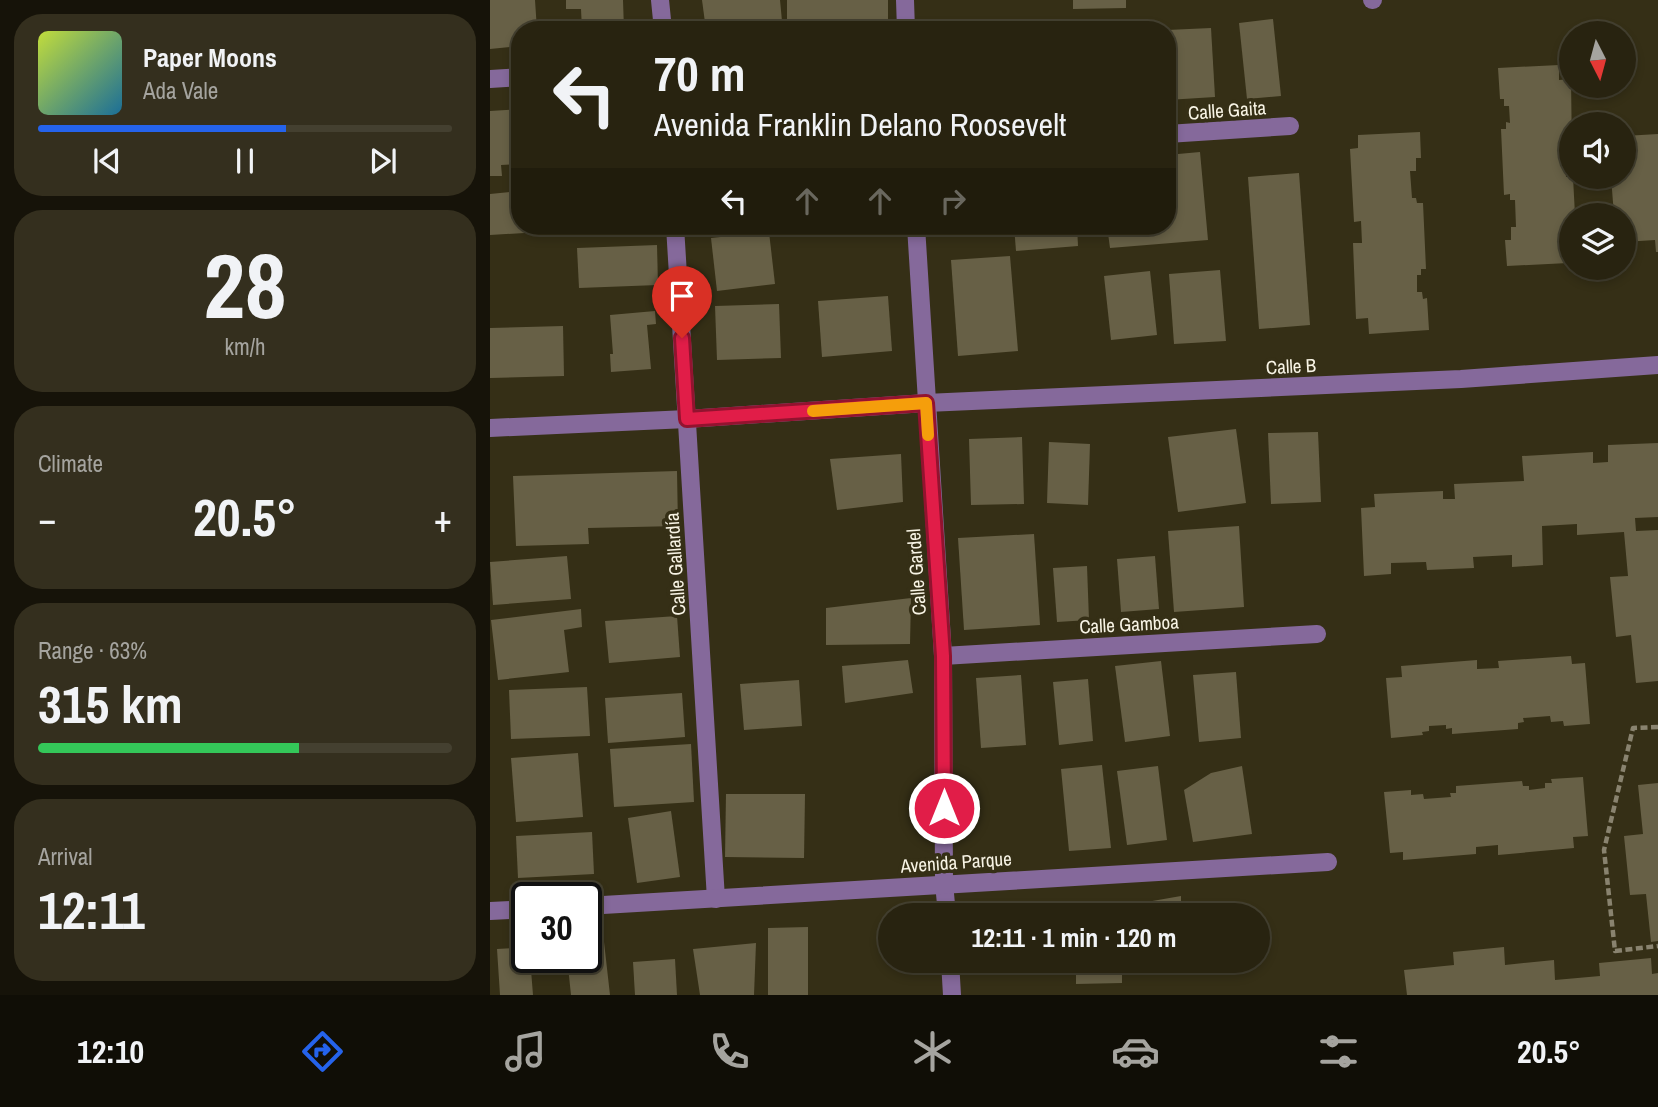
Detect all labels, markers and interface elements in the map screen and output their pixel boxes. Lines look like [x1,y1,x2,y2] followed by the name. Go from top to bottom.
[1559,21,1636,98] north arrow
[1559,21,1636,280] map controls
[143,40,277,75] text: Paper Moons
[654,40,746,106] text: 70 m
[539,49,630,140] icon: left
[143,75,218,106] text: Ada Vale
[1187,94,1267,126] street label: Calle Gaita
[654,103,1066,146] text: Avenida Franklin Delano Roosevelt
[1559,112,1636,189] button: sound
[88,142,126,180] icon: previous
[226,142,264,180] icon: pause
[364,142,402,180] icon: next
[715,182,753,220] icon: left
[788,182,826,220] icon: ahead
[861,182,899,220] icon: ahead
[934,182,972,220] icon: right
[1559,203,1636,280] button: layers
[204,224,287,346] text: 28
[652,266,712,338] pin
[663,277,701,315] icon: arrive
[225,331,265,362] text: km/h
[1265,352,1317,380] street label: Calle B
[38,448,103,479] text: Climate
[193,482,297,552] text: 20.5°
[38,493,56,544] text: −
[434,493,452,544] text: +
[658,511,692,616] street label: Calle Gallardía
[900,528,932,616] street label: Calle Gardel
[1079,608,1180,640] street label: Calle Gamboa
[38,635,147,666] text: Range · 63%
[38,669,183,739] text: 315 km
[907,771,981,845] position arrow
[38,841,93,872] text: Arrival
[898,845,1013,879] street label: Avenida Parque
[38,875,145,945] text: 12:11
[511,882,602,973] speed limit sign: 30
[971,920,1177,955] text: 12:11 · 1 min · 120 m
[298,1027,347,1076] icon: directions
[501,1027,550,1076] icon: music
[705,1027,754,1076] icon: phone
[908,1027,957,1076] icon: climate
[1111,1027,1160,1076] icon: car
[1314,1027,1363,1076] icon: filters
[77,1030,144,1073] text: 12:10
[1517,1030,1581,1073] text: 20.5°

